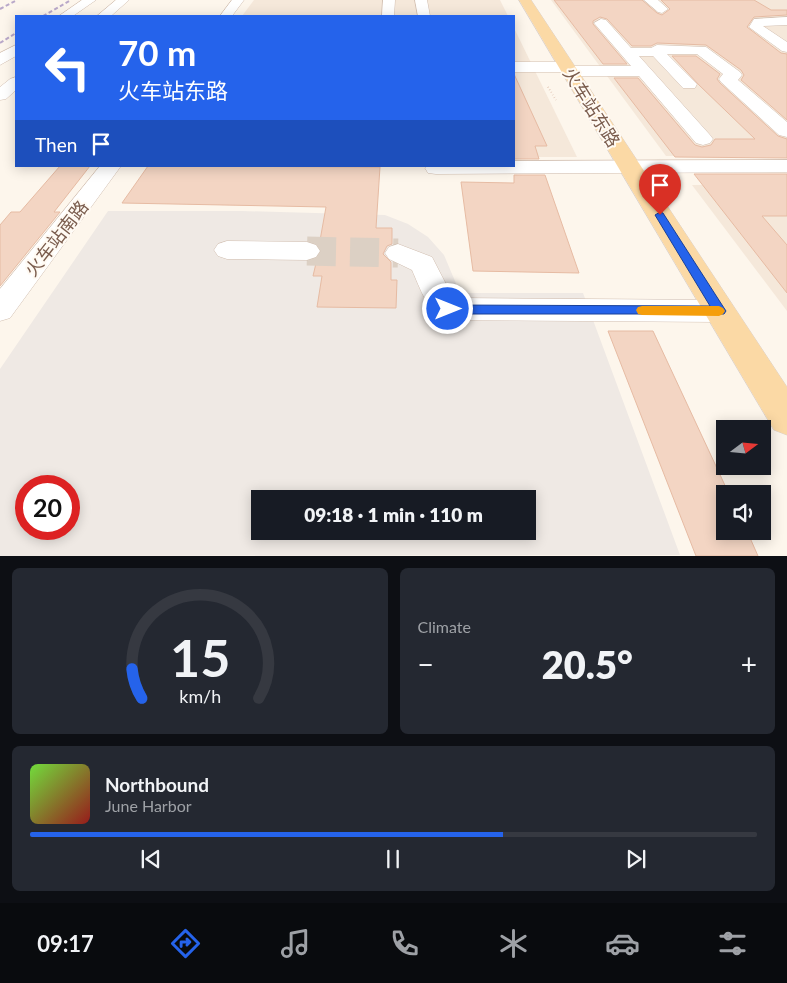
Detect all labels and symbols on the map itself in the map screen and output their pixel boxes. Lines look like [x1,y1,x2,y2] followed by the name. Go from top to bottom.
[559,63,625,151] street label: 火车站东路
[639,164,681,215] pin
[20,196,92,280] street label: 火车站南路
[421,282,473,334] position arrow
[716,420,771,475] north arrow
[15,475,80,540] speed limit sign: 20

